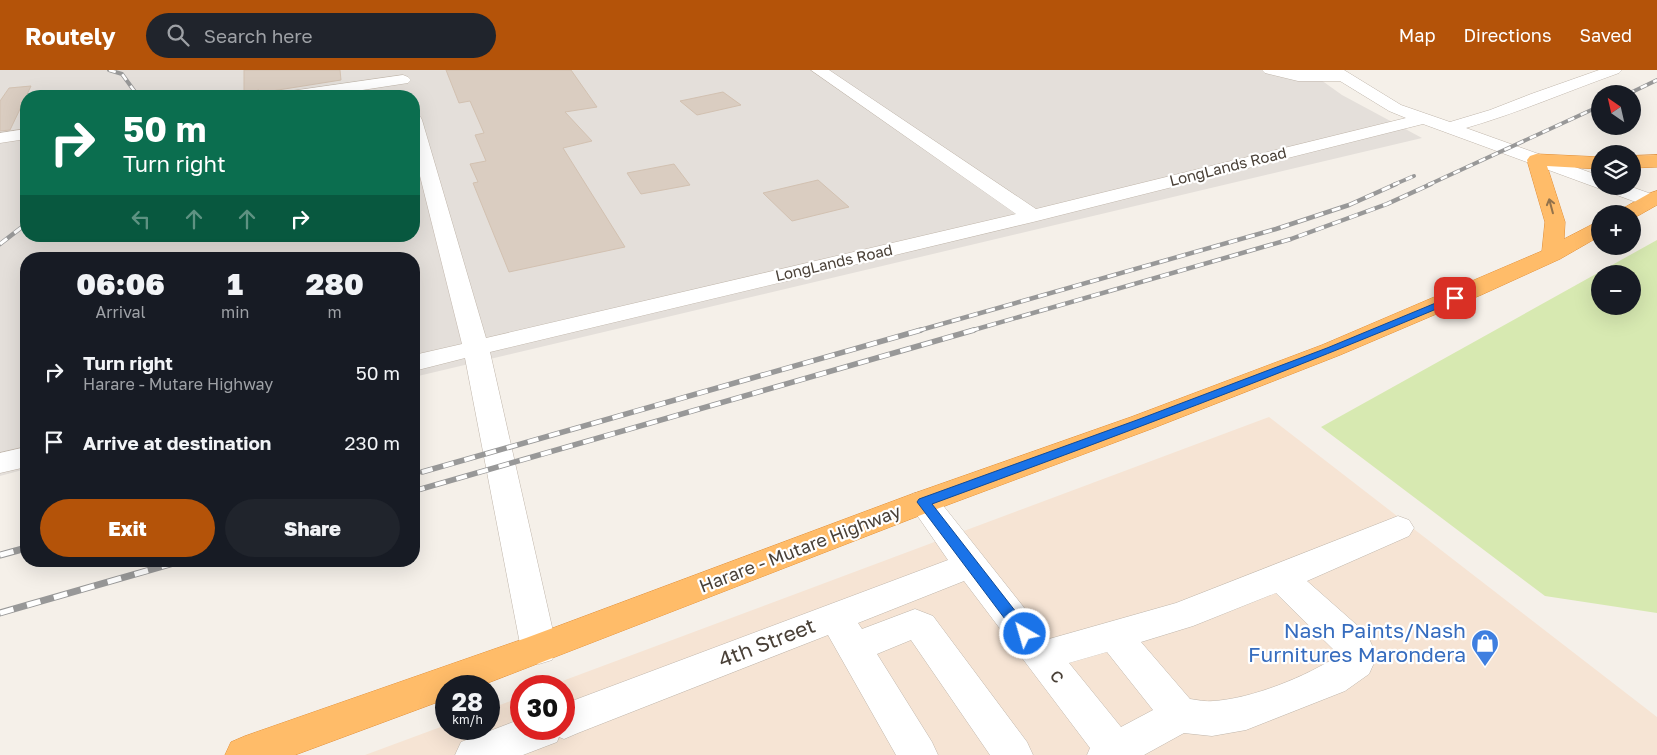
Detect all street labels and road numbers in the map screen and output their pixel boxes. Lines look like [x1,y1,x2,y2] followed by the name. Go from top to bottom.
[1167,143,1288,189] street label: LongLands Road
[773,240,894,284] street label: LongLands Road
[696,499,904,597] street label: Harare - Mutare Highway
[715,612,819,672] street label: 4th Street
[1045,663,1073,688] street label: c

